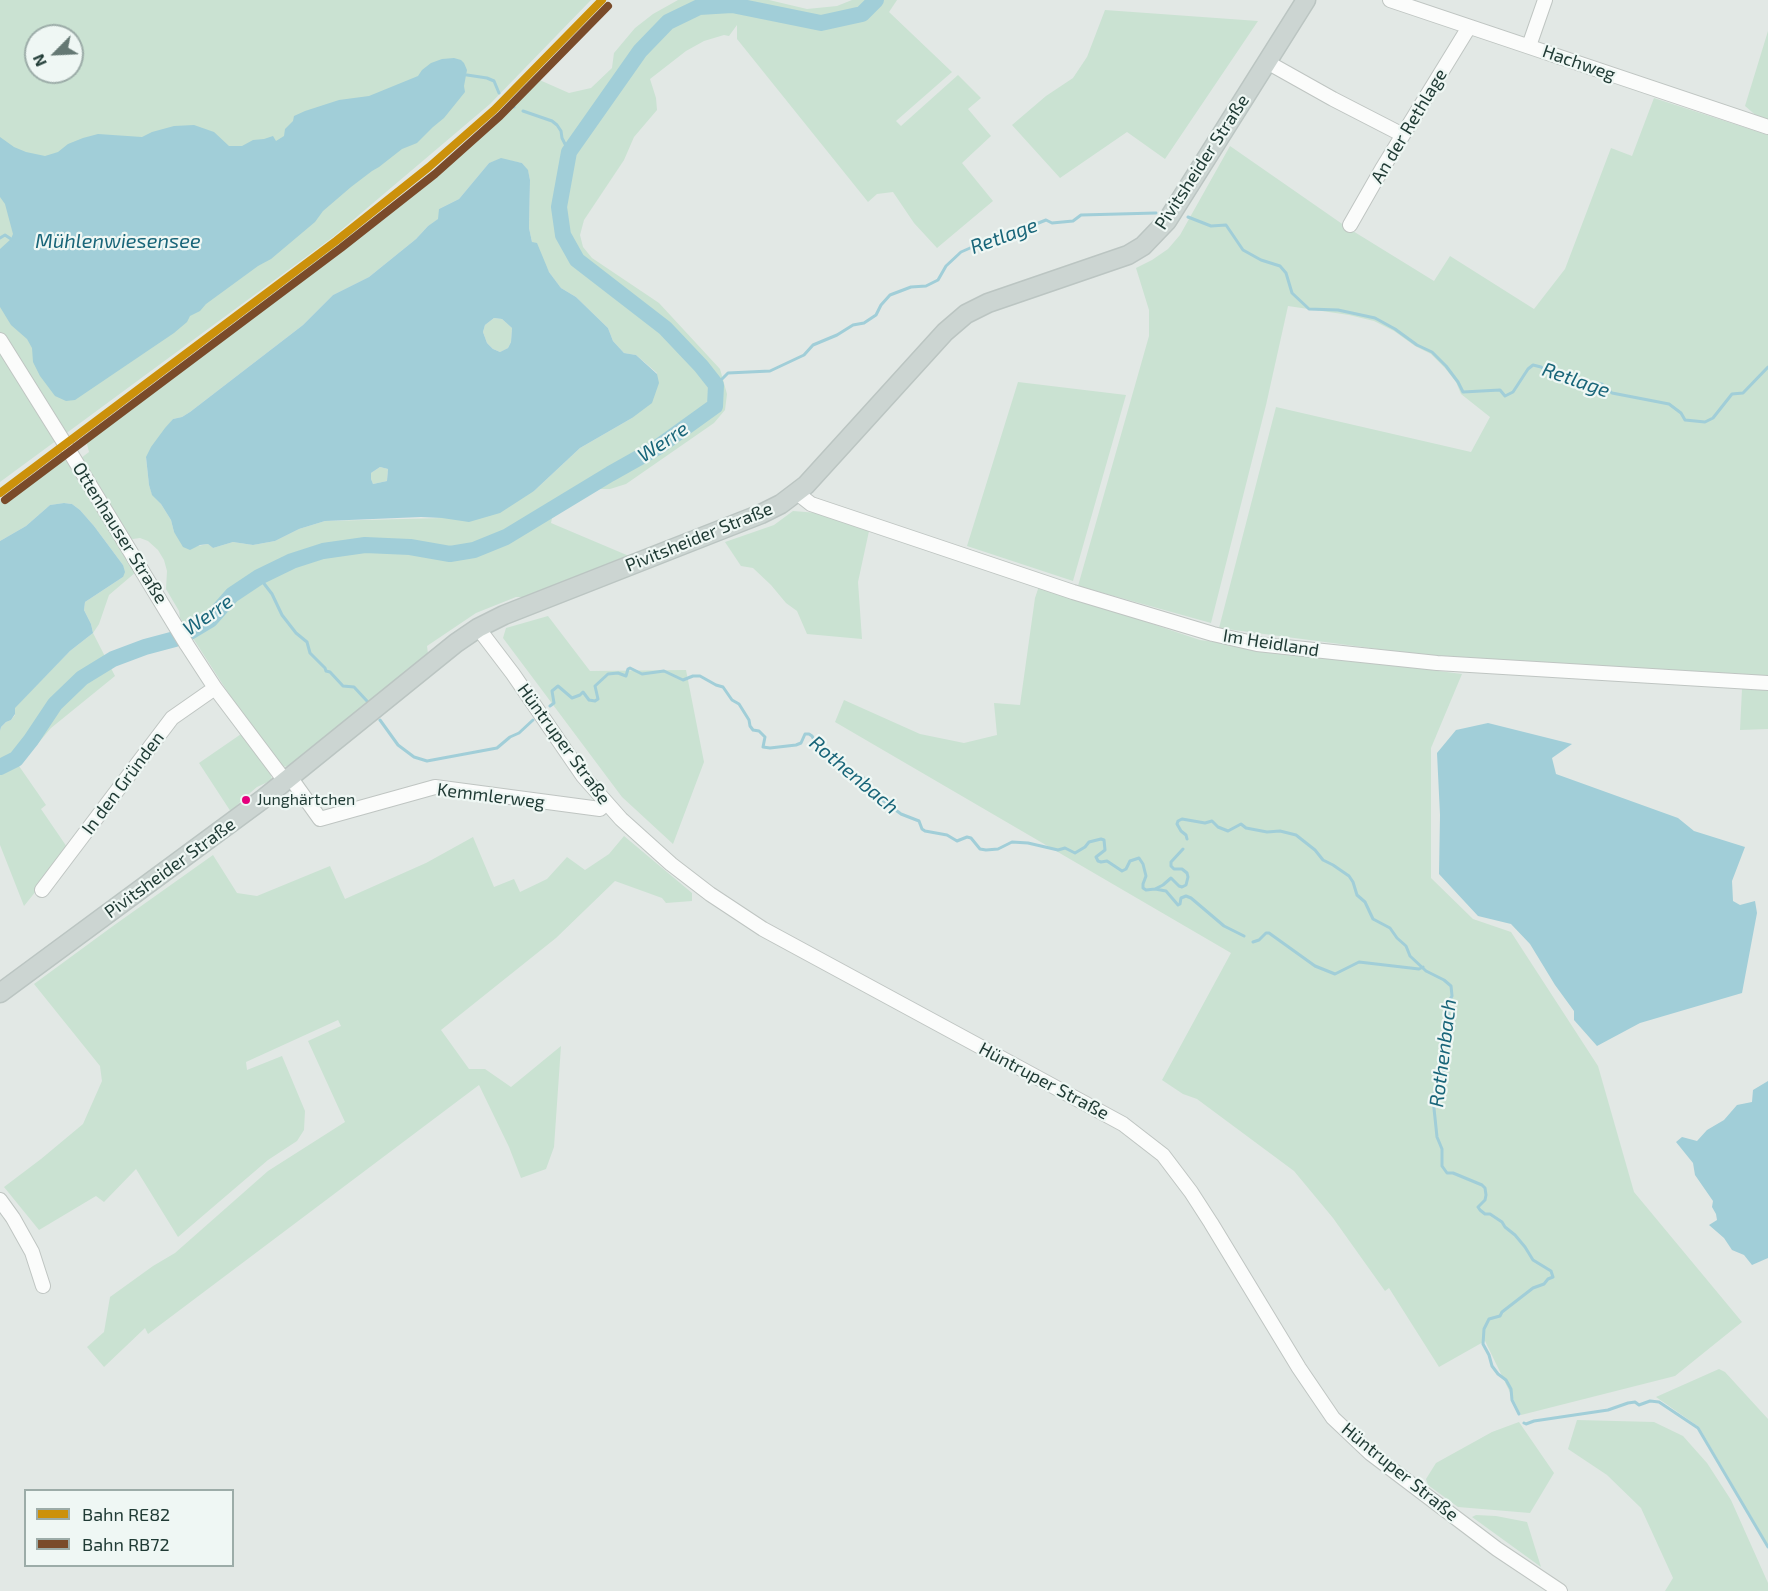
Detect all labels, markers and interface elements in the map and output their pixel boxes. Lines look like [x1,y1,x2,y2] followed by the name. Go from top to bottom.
[24,24,84,84] north arrow
[1540,40,1618,86] street label: Hachweg
[28,52,50,70] text: N
[1366,65,1452,187] street label: An der Rethlage
[1150,90,1254,234] street label: Pivitsheider Straße
[967,213,1041,259] water label: Retlage
[35,229,201,253] water label: Mühlenwiesensee
[1539,357,1613,403] water label: Retlage
[633,416,693,468] water label: Werre
[68,458,172,608] street label: Ottenhauser Straße
[622,498,776,576] street label: Pivitsheider Straße
[178,589,238,641] water label: Werre
[1221,625,1321,661] street label: Im Heidland
[513,679,615,809] street label: Hüntruper Straße
[77,727,169,839] street label: In den Gründen
[805,731,903,819] water label: Rothenbach
[436,779,546,813] street label: Kemmlerweg
[257,790,355,810] place label: Junghärtchen
[240,794,252,806] marker: Junghärtchen
[100,813,240,923] street label: Pivitsheider Straße
[1424,997,1462,1109] water label: Rothenbach
[975,1038,1113,1124] street label: Hüntruper Straße
[1337,1418,1463,1526] street label: Hüntruper Straße
[24,1489,234,1567] legend
[82,1503,170,1525] text: Bahn RE82
[82,1533,170,1555] text: Bahn RB72

